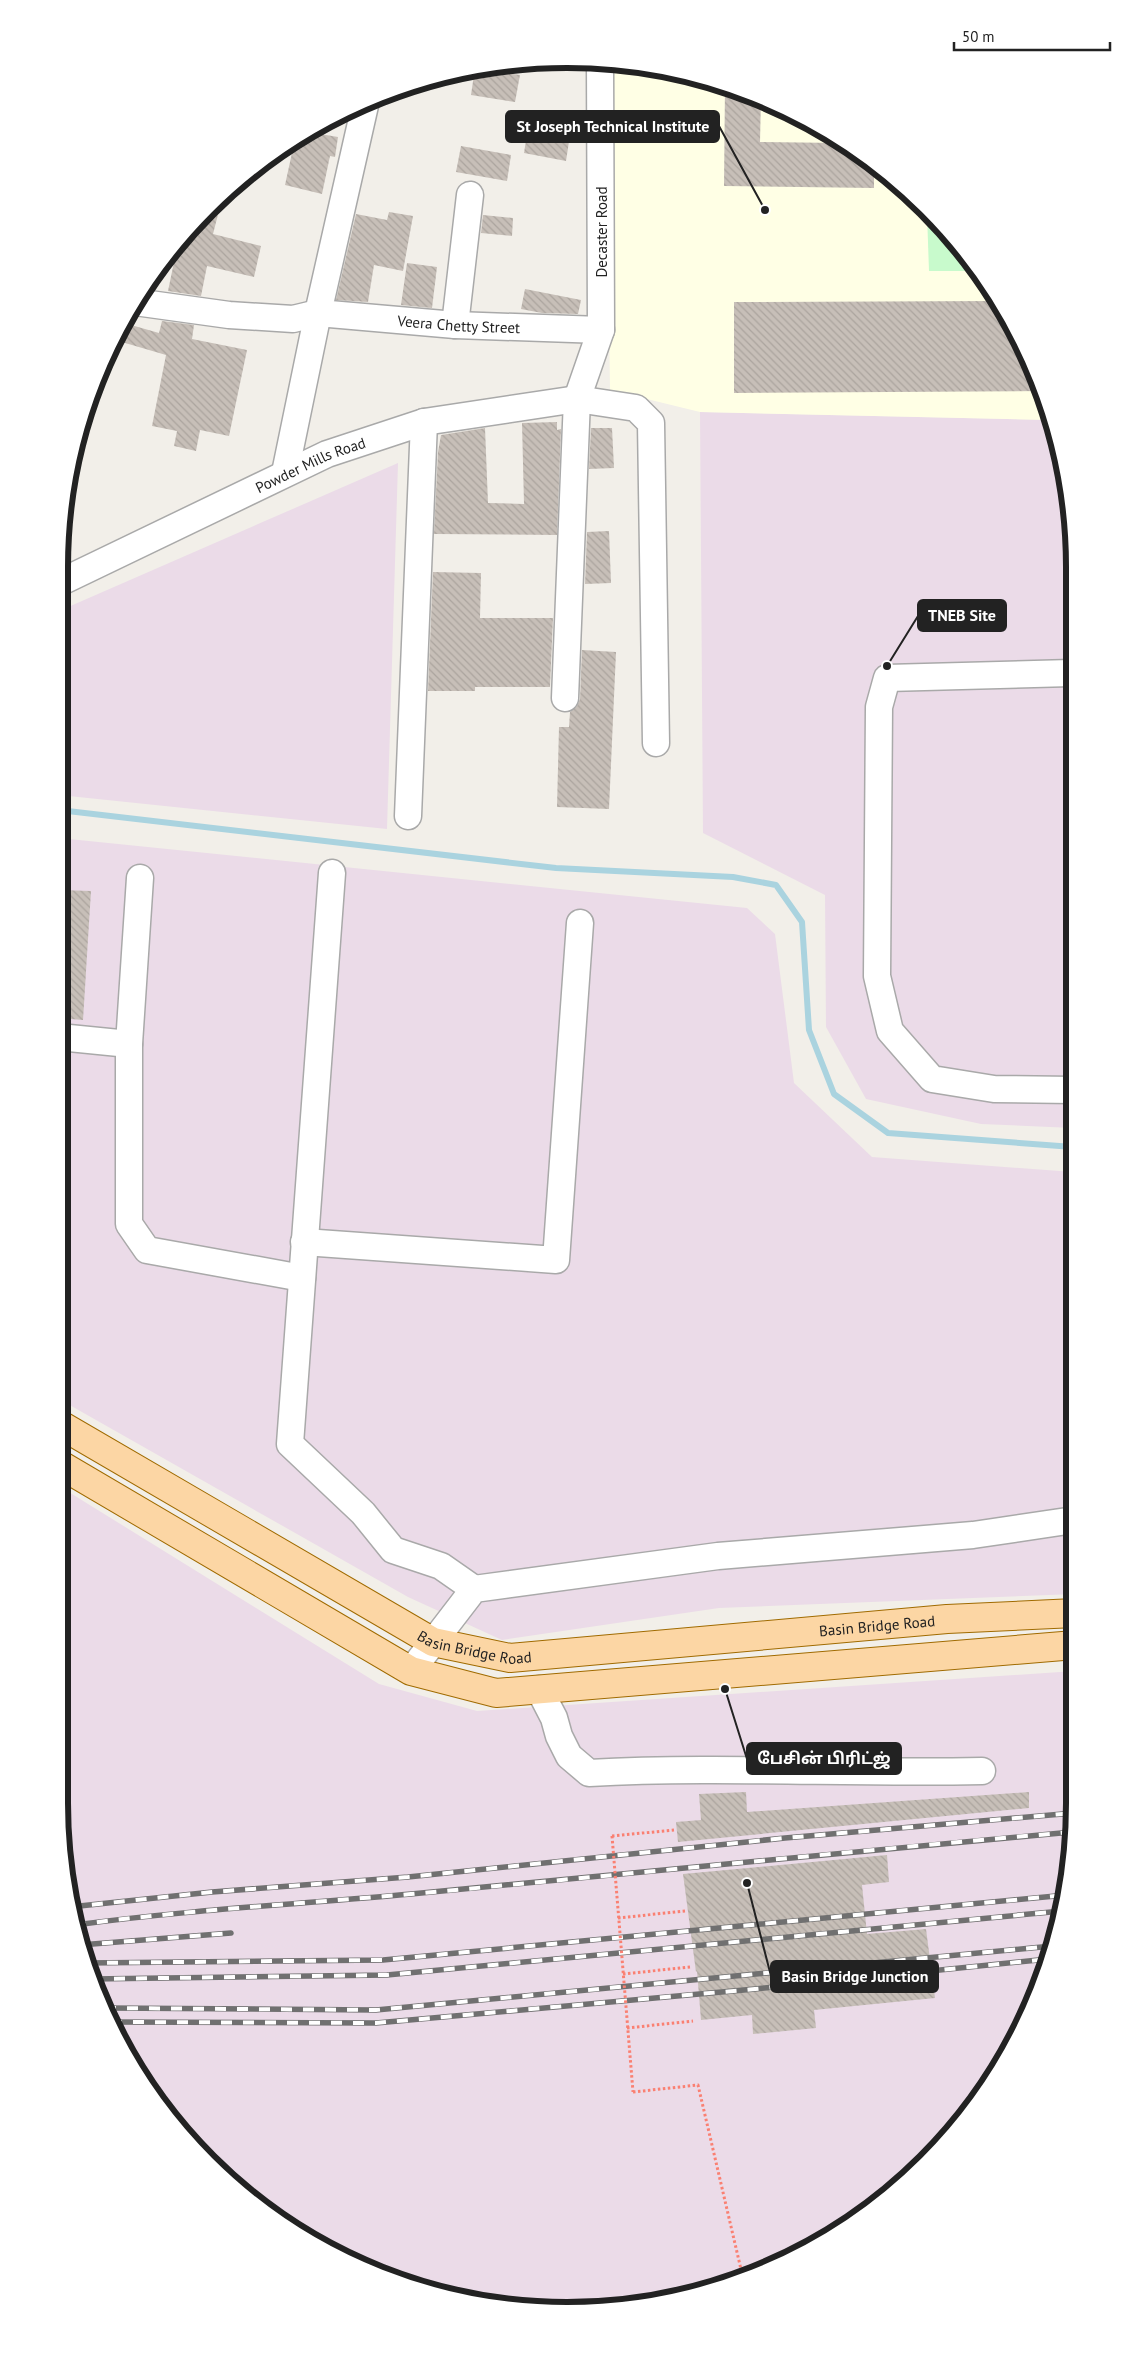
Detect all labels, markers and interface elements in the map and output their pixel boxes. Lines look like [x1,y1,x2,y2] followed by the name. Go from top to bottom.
[954,20,1110,52] scale bar
[962,27,995,46] text: 50 m
[506,111,719,142] callout: St Joseph Technical Institute
[517,116,709,136] text: St Joseph Technical Institute
[592,186,611,278] street label: Decaster Road
[396,310,520,337] street label: Veera Chetty Street
[252,433,368,497] street label: Powder Mills Road
[918,600,1006,631] callout: TNEB Site
[928,605,996,625] text: TNEB Site
[818,1611,936,1640] street label: Basin Bridge Road
[414,1626,532,1668] street label: Basin Bridge Road
[747,1743,901,1774] callout: பேசின் பிரிட்ஜ்
[757,1748,891,1769] text: பேசின் பிரிட்ஜ்
[771,1961,938,1992] callout: Basin Bridge Junction
[782,1966,928,1986] text: Basin Bridge Junction

